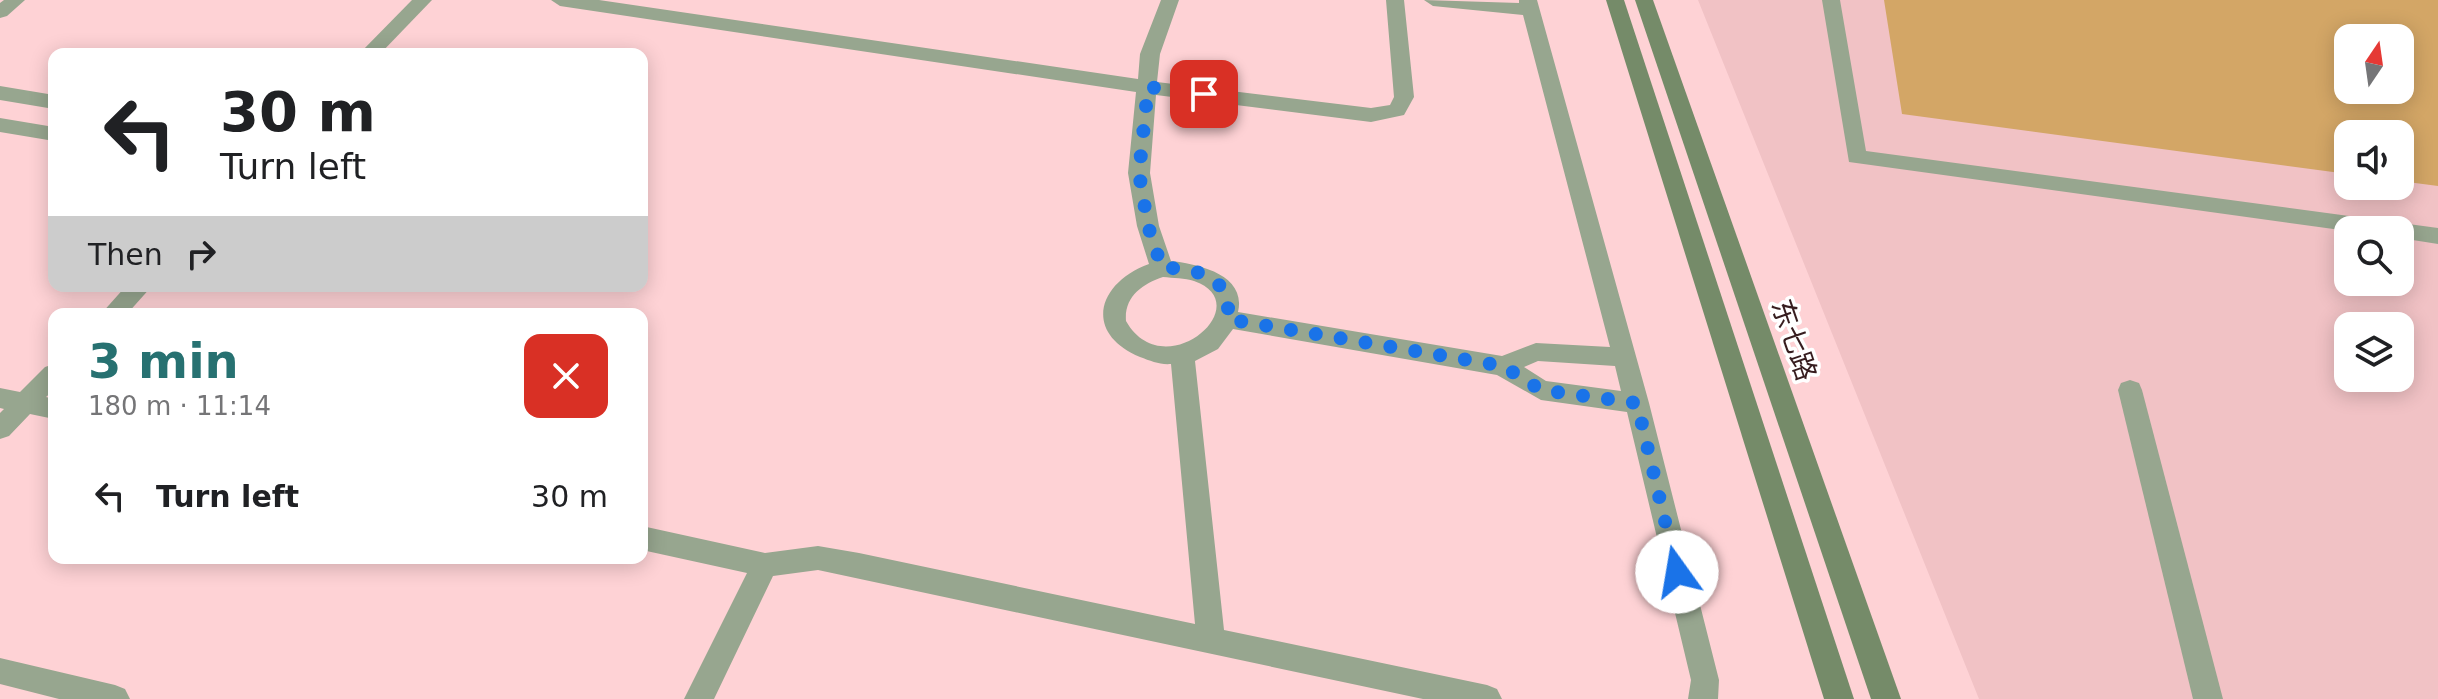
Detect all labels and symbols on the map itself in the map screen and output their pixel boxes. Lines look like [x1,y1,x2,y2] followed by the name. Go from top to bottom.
[2334,24,2414,104] north arrow
[1170,60,1238,128] pin
[1765,295,1823,385] street label: 东七路
[1635,530,1719,614] position arrow

